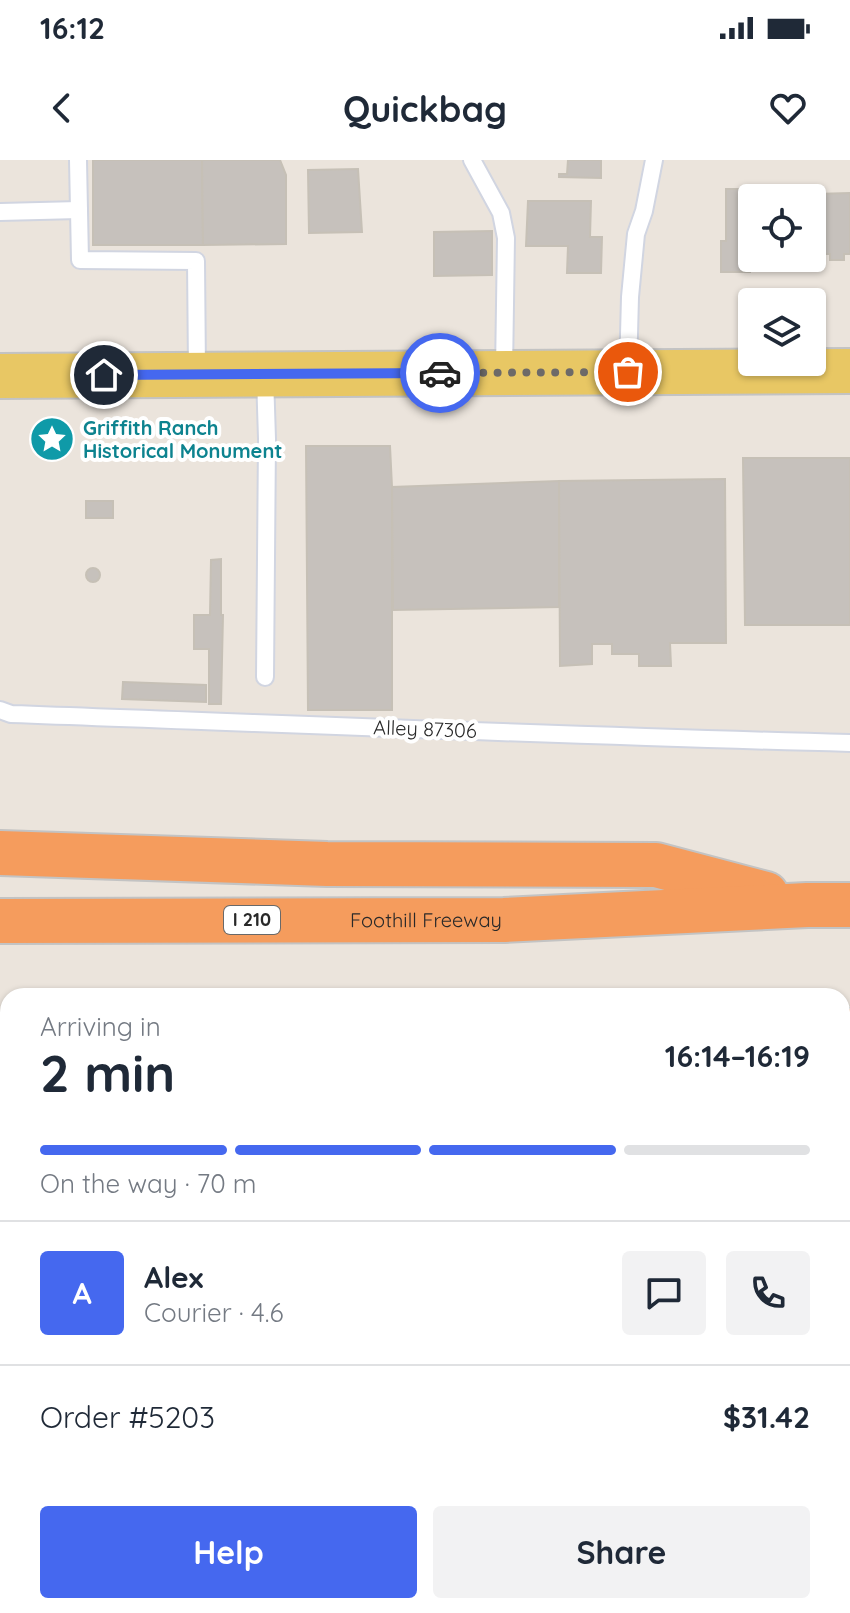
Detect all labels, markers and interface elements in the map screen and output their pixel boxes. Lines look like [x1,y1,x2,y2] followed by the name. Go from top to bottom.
[40,9,105,47] text: 16:12
[40,86,84,130] icon: back
[343,86,507,131] text: Quickbag
[766,86,810,130] icon: heart
[738,184,826,376] map controls
[738,184,826,272] button: locate
[738,288,826,376] button: layers
[400,333,480,413] courier
[594,338,662,406] pin
[70,341,138,409] pin
[606,350,650,394] icon: bag
[418,351,462,395] icon: car
[82,353,126,397] icon: home
[28,415,76,463] place icon: Griffith Ranch Historical Monument
[83,415,283,463] place label: Griffith Ranch Historical Monument
[373,714,477,743] street label: Alley 87306
[224,906,280,934] road number: I 210
[350,907,502,932] street label: Foothill Freeway
[40,1010,161,1043] text: Arriving in
[665,1037,810,1075] text: 16:14–16:19
[40,1040,175,1105] text: 2 min
[40,1167,256,1200] text: On the way · 70 m
[622,1251,706,1335] button: chat
[726,1251,810,1335] button: phone
[144,1258,203,1296] text: Alex
[72,1274,92,1312] text: A
[144,1296,283,1329] text: Courier · 4.6
[40,1398,215,1436] text: Order #5203
[723,1398,810,1436] text: $31.42
[40,1506,417,1598] button: Help
[433,1506,810,1598] button: Share

